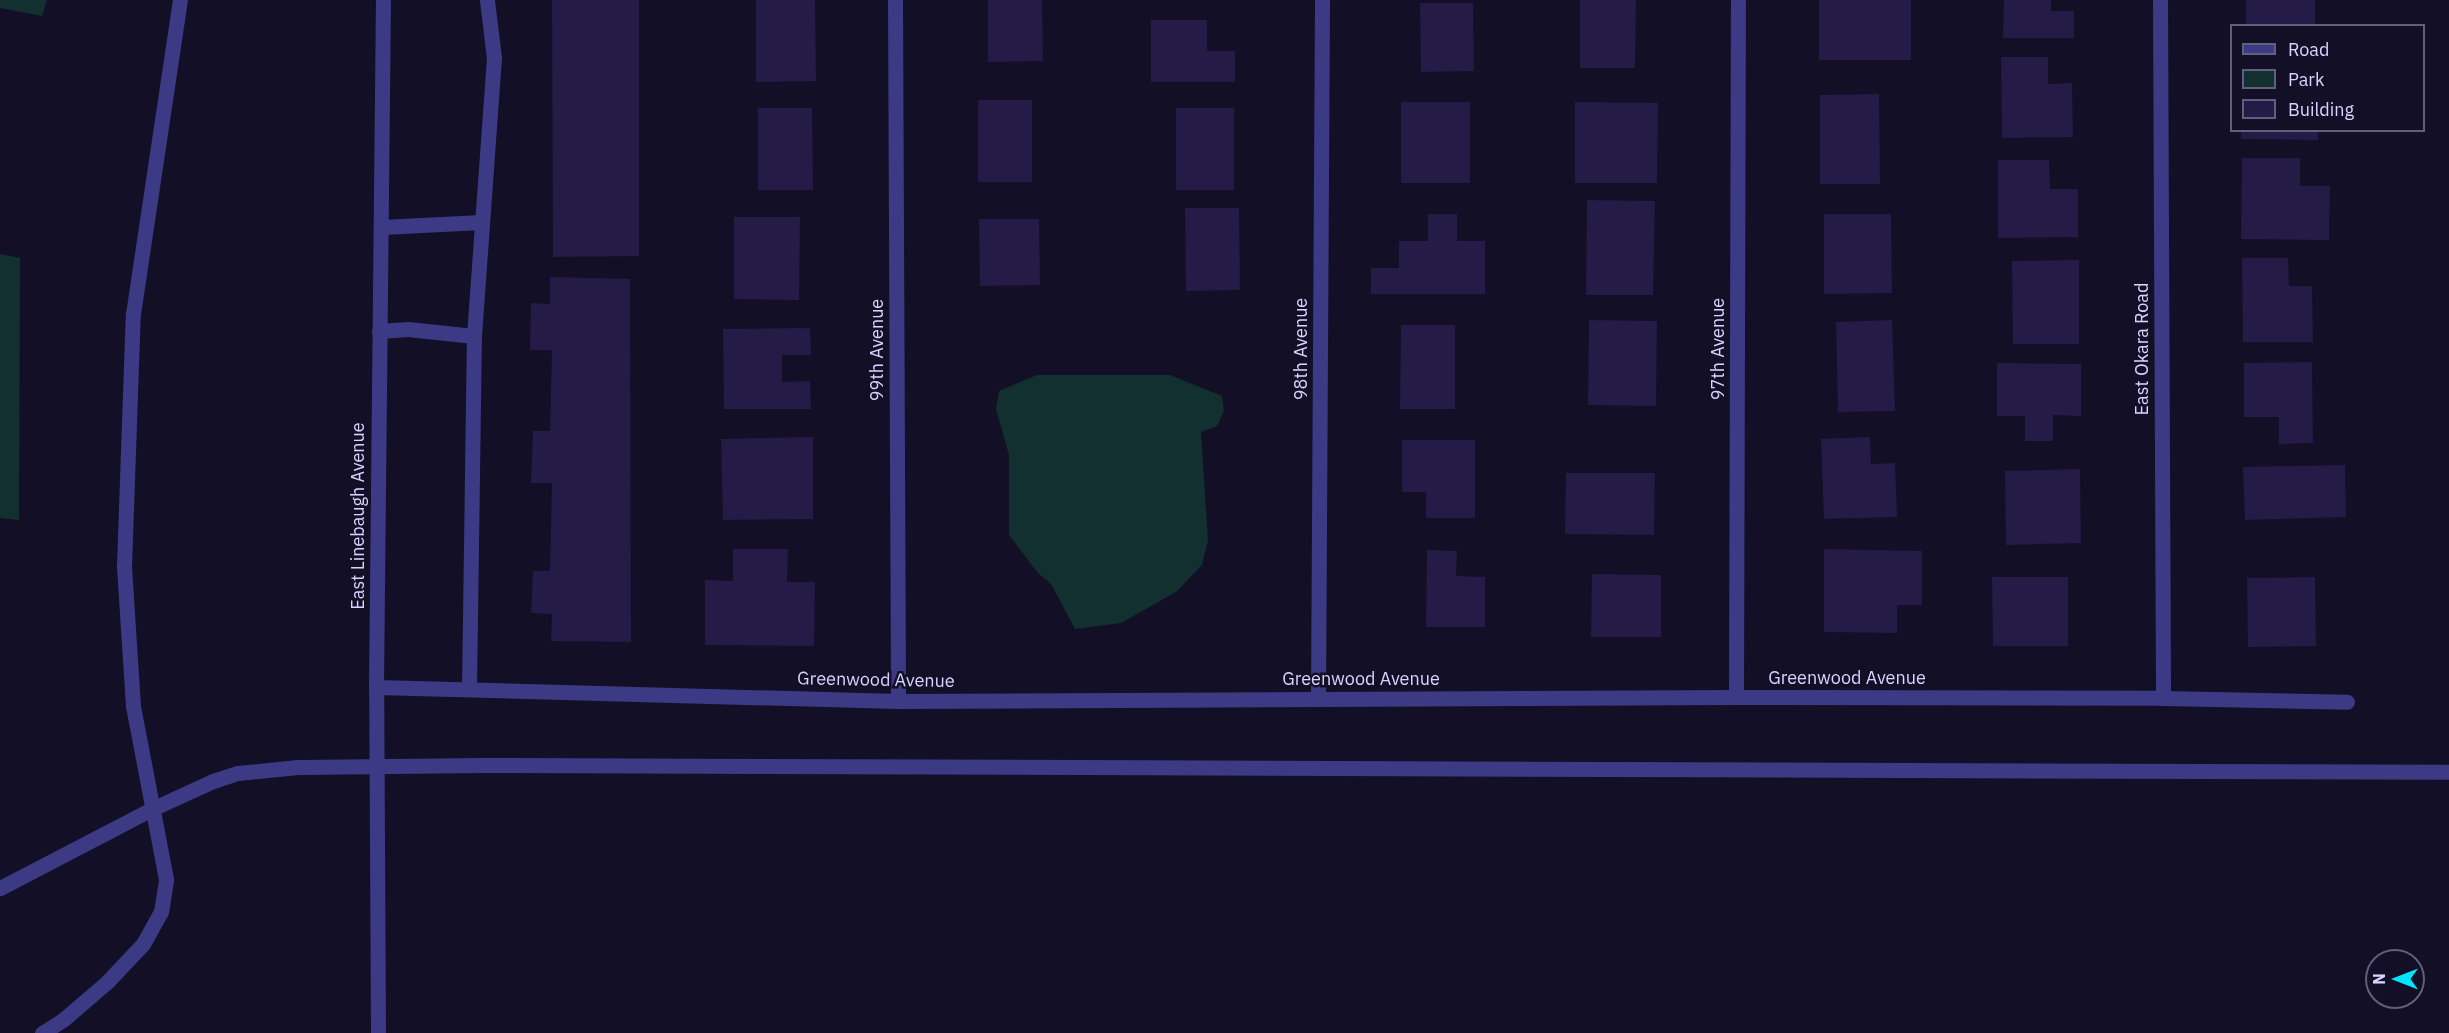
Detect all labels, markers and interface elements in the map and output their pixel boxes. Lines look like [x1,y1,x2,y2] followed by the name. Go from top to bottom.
[2230,24,2425,132] legend
[2288,38,2329,61] text: Road
[2288,68,2324,91] text: Park
[2288,98,2354,121] text: Building
[2131,283,2153,415] street label: East Okara Road
[1290,298,1312,400] street label: 98th Avenue
[1707,298,1729,400] street label: 97th Avenue
[866,299,888,401] street label: 99th Avenue
[347,422,369,610] street label: East Linebaugh Avenue
[1768,667,1926,689] street label: Greenwood Avenue
[797,668,955,692] street label: Greenwood Avenue
[1282,668,1440,690] street label: Greenwood Avenue
[2365,949,2425,1009] north arrow
[2369,973,2389,985] text: N

